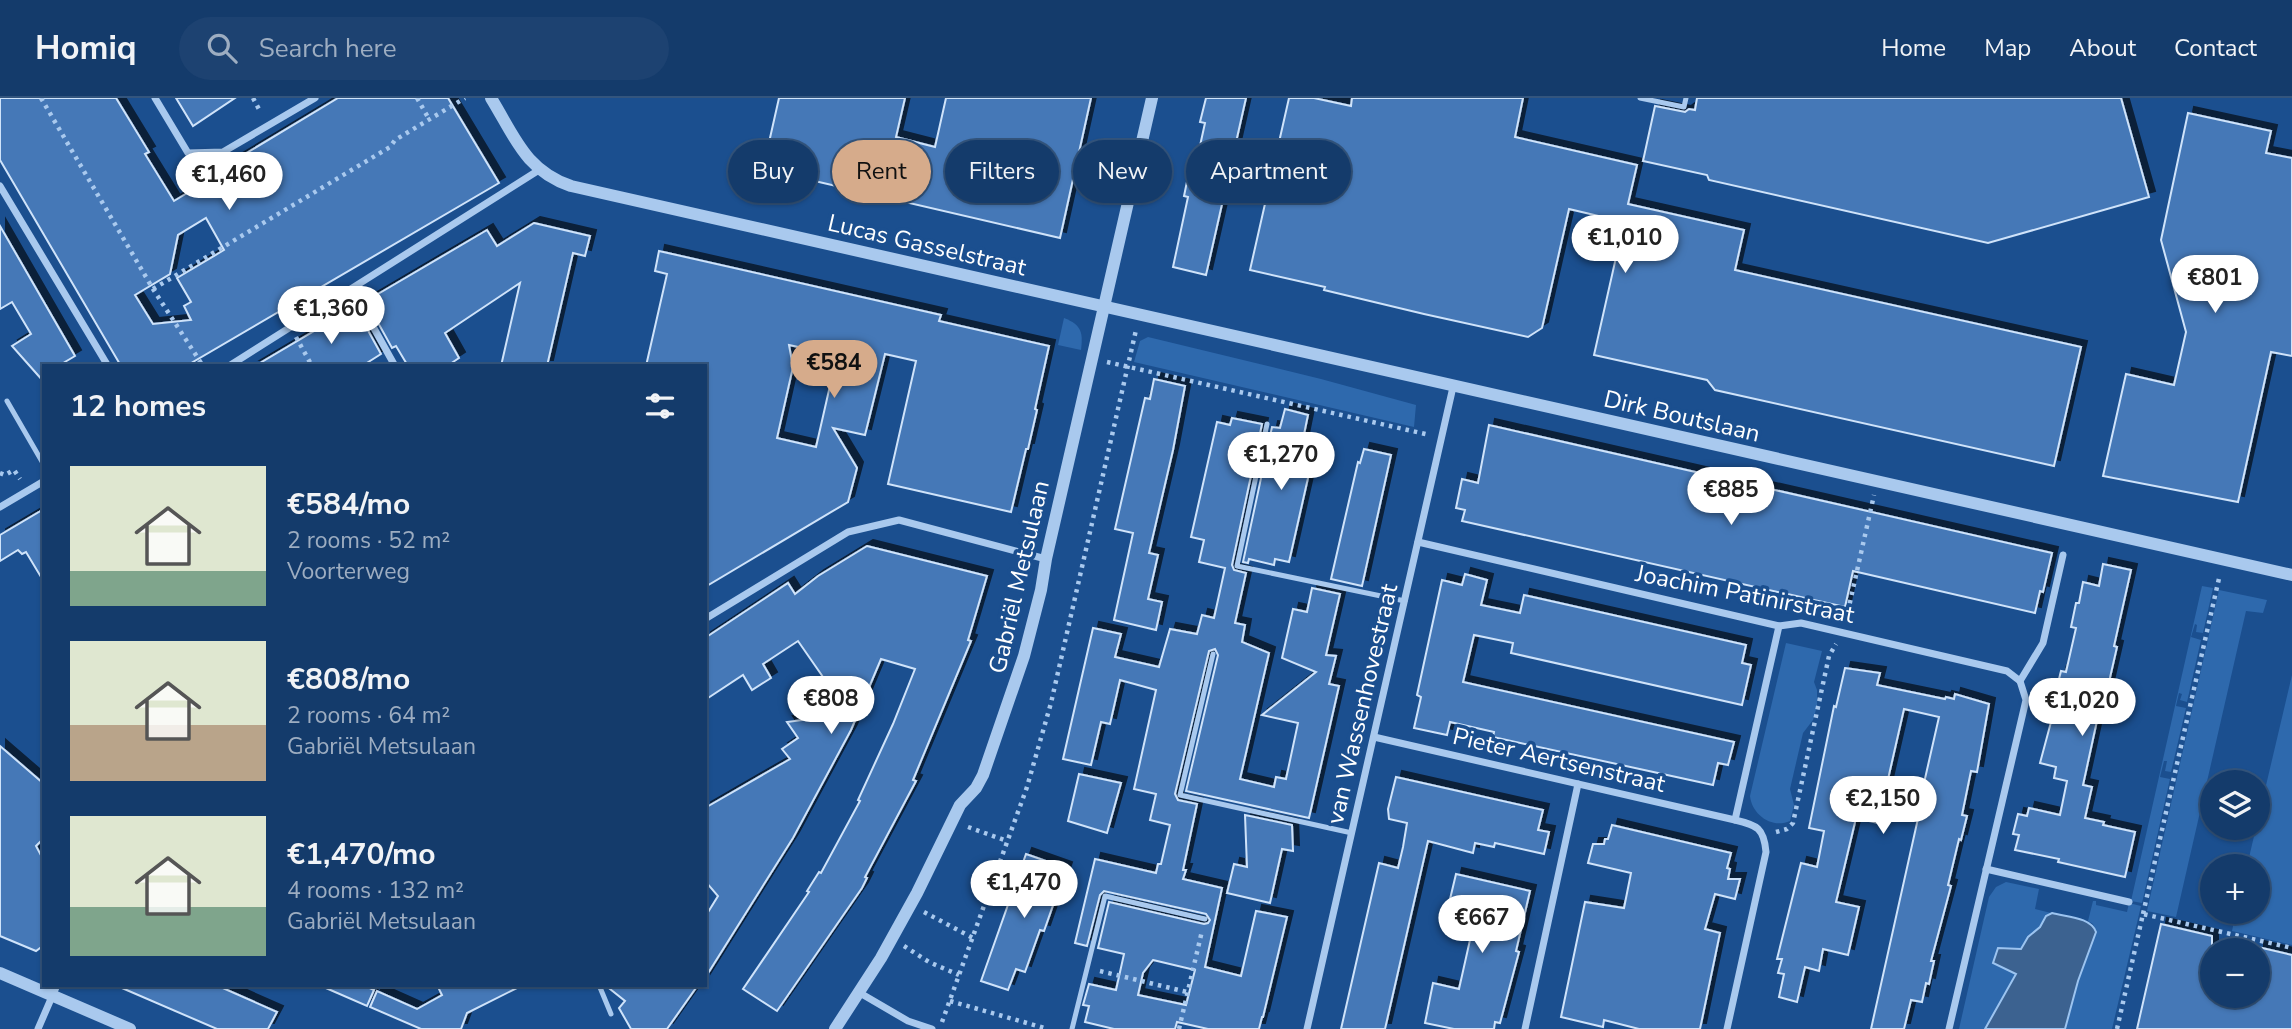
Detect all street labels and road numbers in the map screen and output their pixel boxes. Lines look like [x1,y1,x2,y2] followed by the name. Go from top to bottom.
[825,207,1030,284] street label: Lucas Gasselstraat
[1601,382,1763,450] street label: Dirk Boutslaan
[981,477,1057,677] street label: Gabriël Metsulaan
[1632,557,1858,631] street label: Joachim Patinirstraat
[1319,580,1405,827] street label: van Wassenhovestraat
[1450,720,1669,800] street label: Pieter Aertsenstraat

